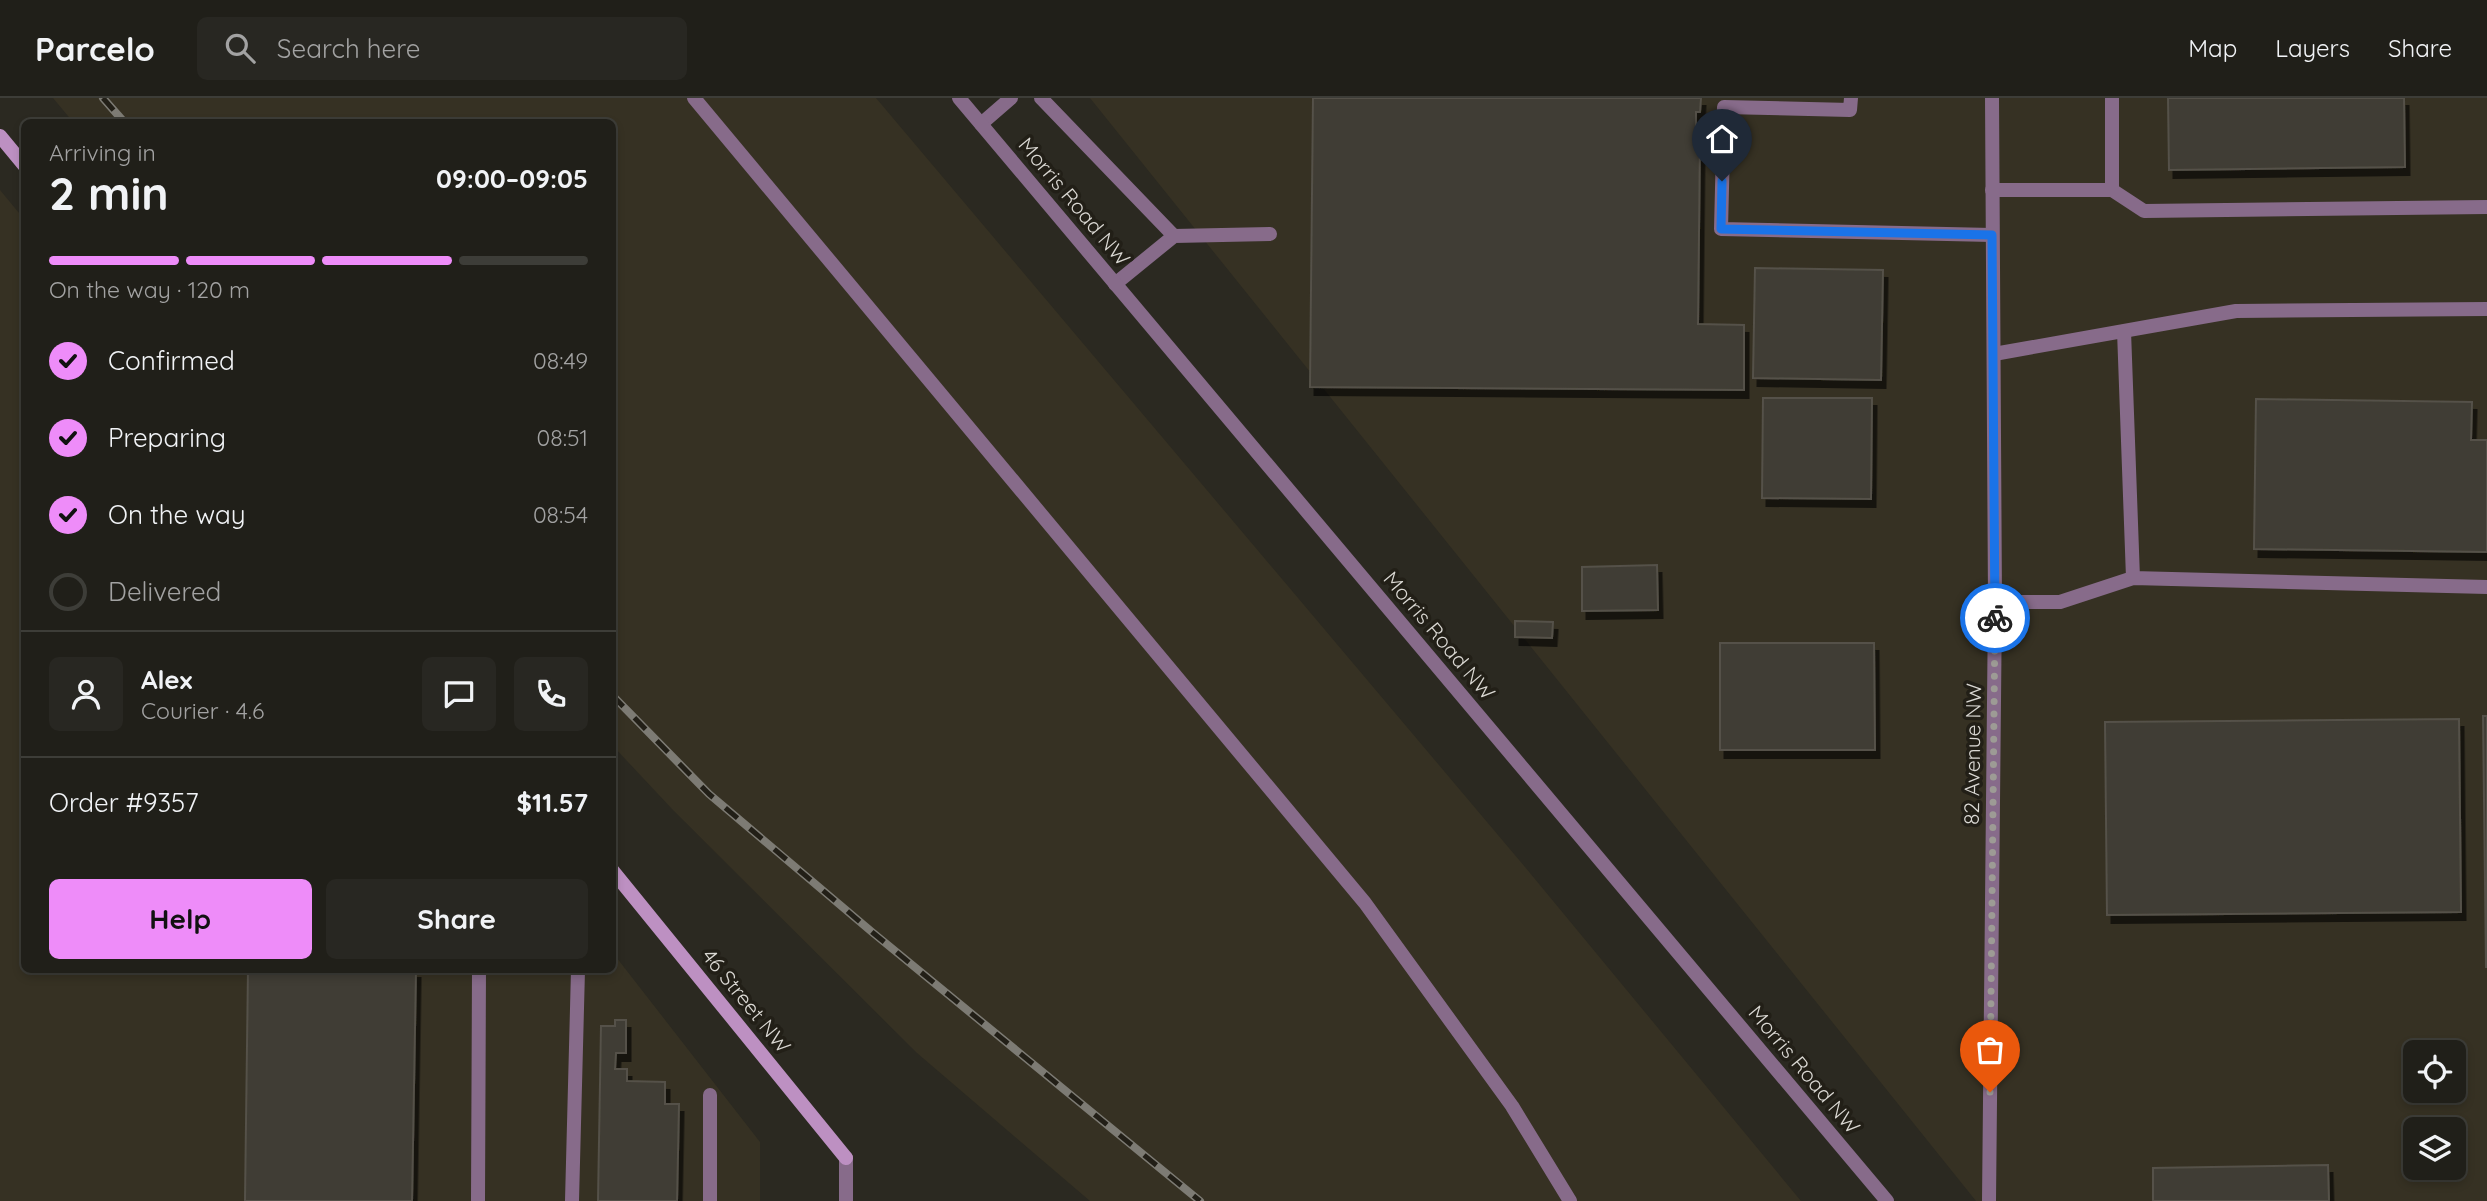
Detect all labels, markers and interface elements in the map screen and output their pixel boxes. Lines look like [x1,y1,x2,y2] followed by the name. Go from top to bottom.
[197,17,687,80] search box
[35,28,155,69] text: Parcelo
[221,29,259,67] icon: search
[277,32,420,65] text: Search here
[2188,33,2237,63] text: Map
[2275,33,2350,63] text: Layers
[2388,33,2452,63] text: Share
[1692,109,1752,181] pin
[1703,120,1741,158] icon: home
[1013,132,1136,271] street label: Morris Road NW
[49,138,156,167] text: Arriving in
[436,162,588,195] text: 09:00–09:05
[49,164,169,222] text: 2 min
[49,275,250,304] text: On the way · 120 m
[49,342,87,380] icon: check
[108,344,235,377] text: Confirmed
[533,346,588,375] text: 08:49
[49,419,87,457] icon: check
[108,421,226,454] text: Preparing
[537,423,588,452] text: 08:51
[49,496,87,534] icon: check
[108,498,246,531] text: On the way
[533,500,588,529] text: 08:54
[1378,566,1501,705] street label: Morris Road NW
[108,575,221,608] text: Delivered
[1960,583,2030,653] courier
[1976,599,2014,637] icon: bike
[49,657,123,731] button: person
[422,657,496,731] button: chat
[514,657,588,731] button: phone
[141,663,192,696] text: Alex
[1958,683,1986,825] street label: 82 Avenue NW
[141,696,264,725] text: Courier · 4.6
[49,786,199,819] text: Order #9357
[517,786,588,819] text: $11.57
[49,879,312,959] button: Help
[326,879,588,959] button: Share
[697,943,797,1058] street label: 46 Street NW
[1743,1000,1866,1139] street label: Morris Road NW
[1960,1020,2020,1092] pin
[1971,1031,2009,1069] icon: bag
[2403,1040,2466,1180] map controls
[2403,1040,2466,1103] button: locate
[2403,1117,2466,1180] button: layers

